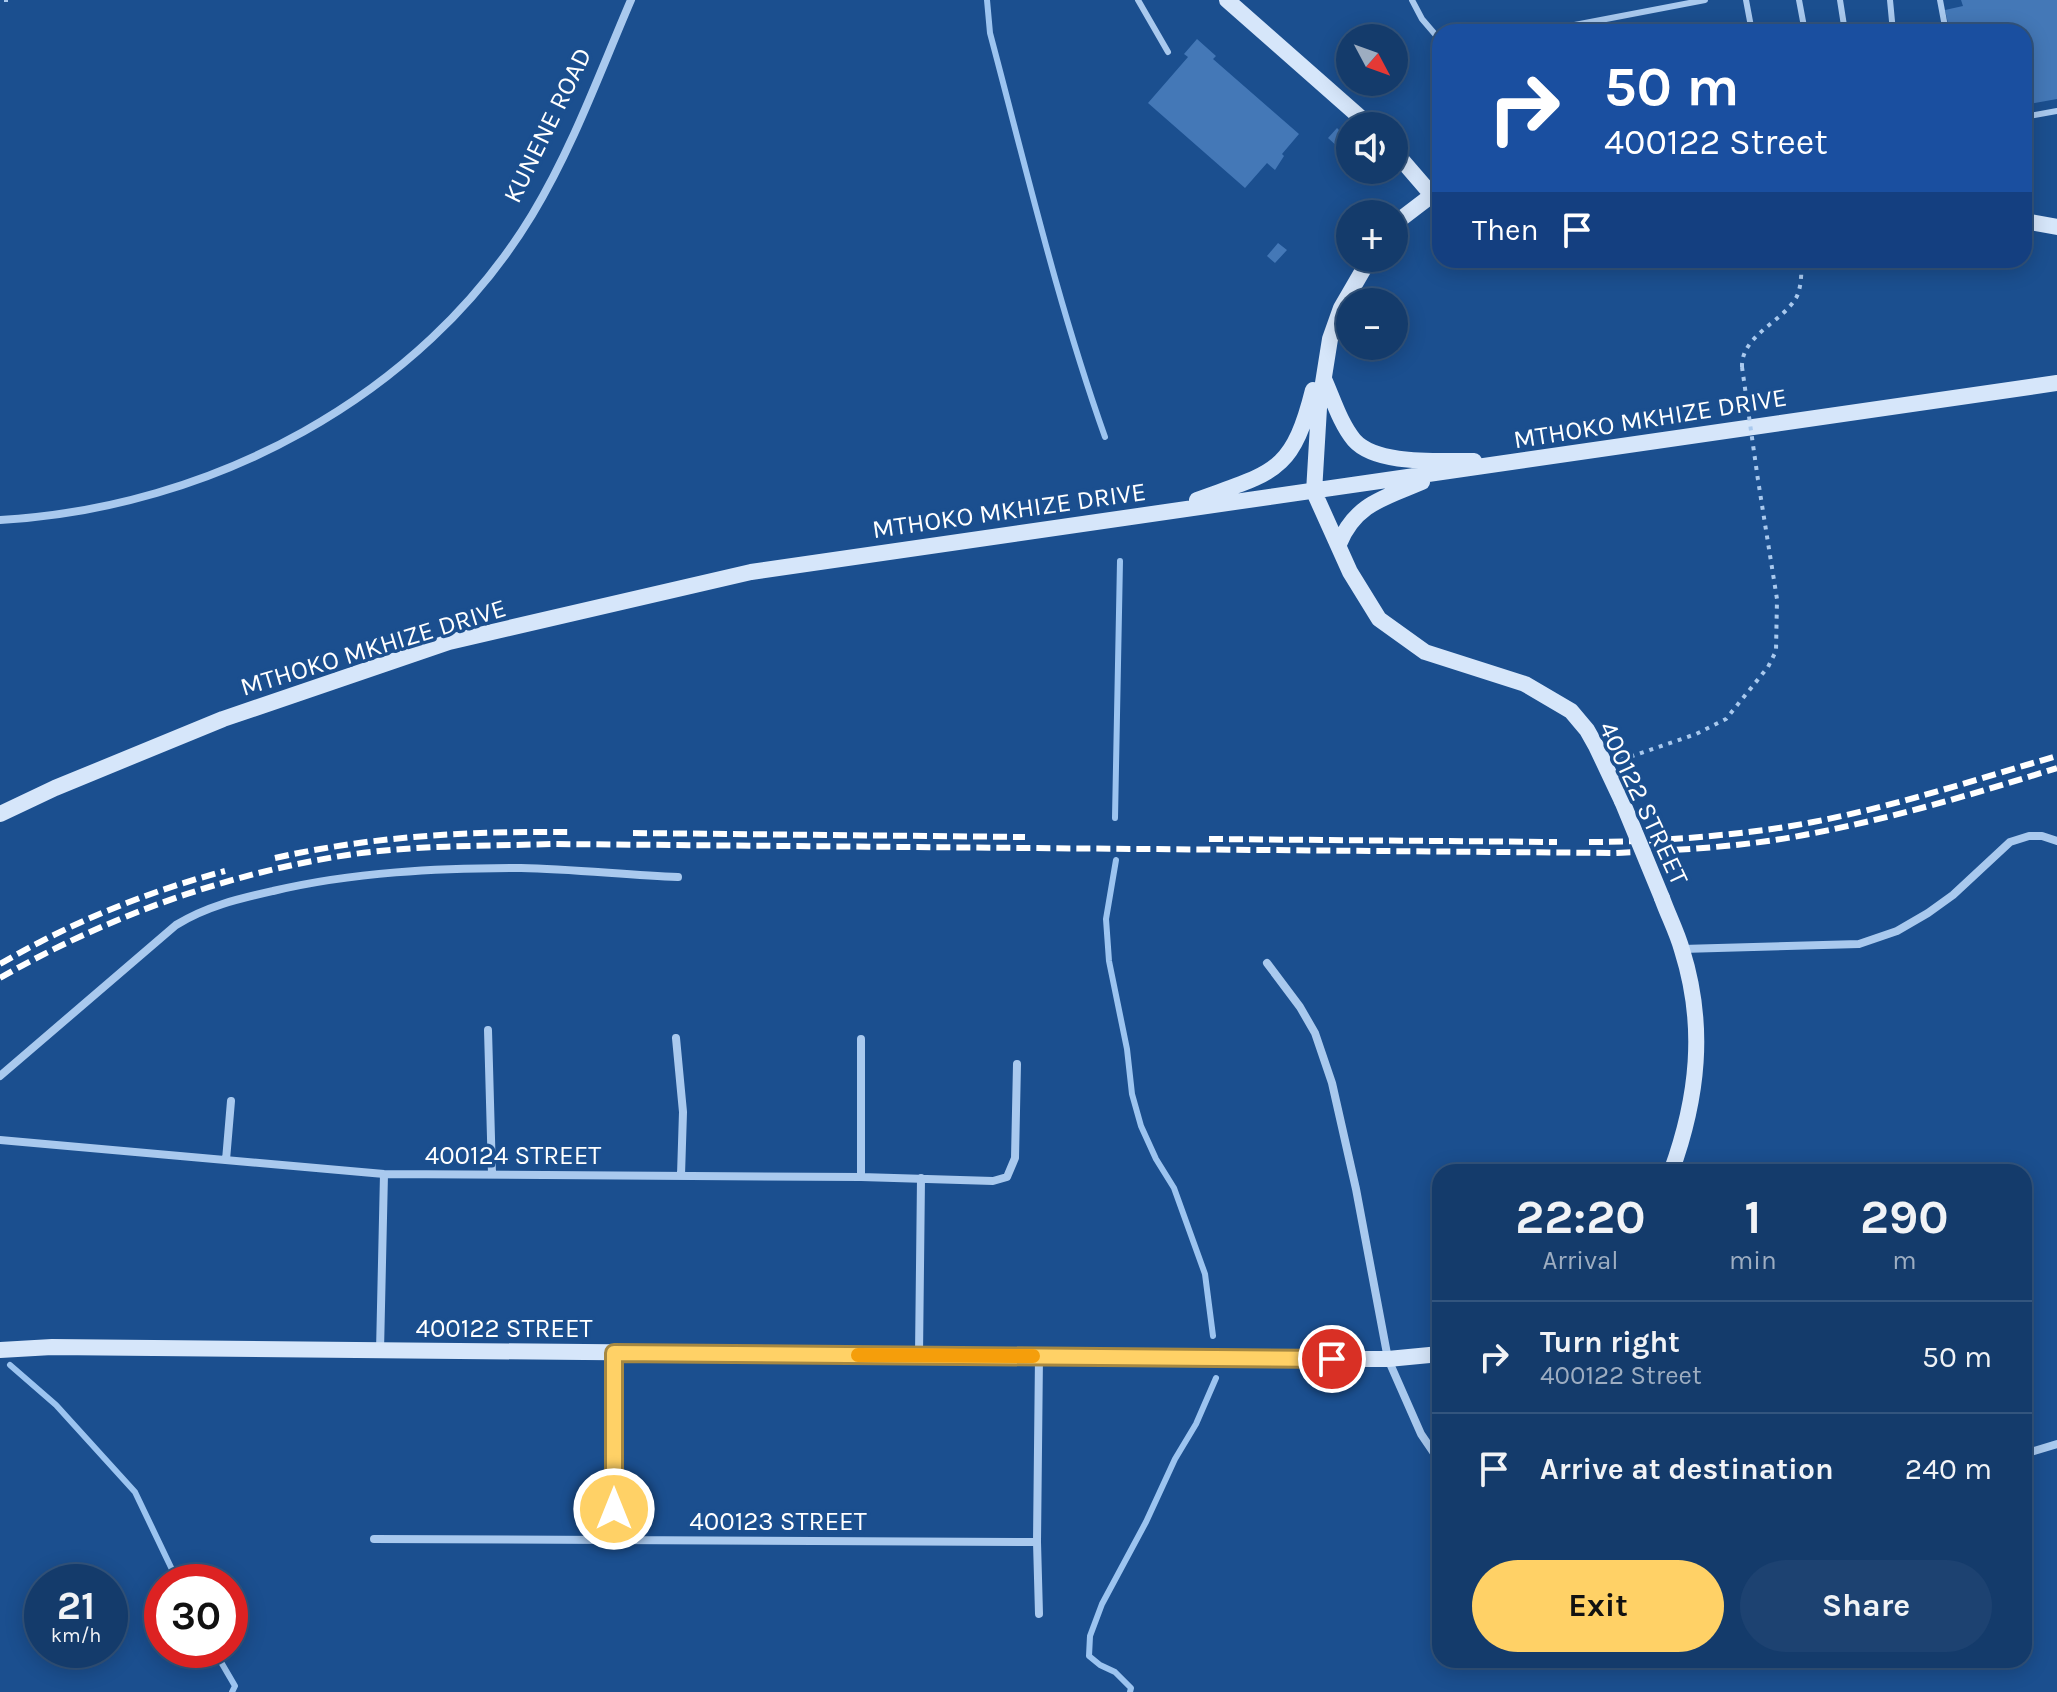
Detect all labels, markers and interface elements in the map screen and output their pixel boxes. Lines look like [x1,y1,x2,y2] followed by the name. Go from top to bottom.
[1336,24,1408,96] north arrow
[1336,24,1408,360] map controls
[497,43,598,208] street label: KUNENE ROAD
[1604,54,1739,119] text: 50 m
[1472,56,1576,160] icon: right
[1336,112,1408,184] button: sound
[1604,121,1828,163] text: 400122 Street
[1336,200,1408,272] button: +
[1555,208,1599,252] icon: arrive
[1472,212,1539,248] text: Then
[1336,288,1408,360] button: −
[1511,382,1789,455] street label: MTHOKO MKHIZE DRIVE
[870,476,1148,545] street label: MTHOKO MKHIZE DRIVE
[237,592,510,703] street label: MTHOKO MKHIZE DRIVE
[1592,716,1695,890] street label: 400122 STREET
[425,1140,601,1171] street label: 400124 STREET
[1515,1189,1646,1245] text: 22:20
[1744,1189,1761,1245] text: 1
[1860,1189,1949,1245] text: 290
[1542,1245,1619,1276] text: Arrival
[1729,1245,1777,1276] text: min
[1892,1245,1917,1276] text: m
[415,1313,593,1344] street label: 400122 STREET
[1540,1324,1680,1360] text: Turn right
[1298,1325,1366,1393] pin
[1472,1335,1516,1379] icon: right
[1310,1337,1354,1381] icon: arrive
[1922,1339,1992,1375] text: 50 m
[1540,1360,1702,1391] text: 400122 Street
[1472,1447,1516,1491] icon: arrive
[1540,1451,1834,1487] text: Arrive at destination
[1905,1451,1992,1487] text: 240 m
[572,1467,656,1551] position arrow
[689,1506,867,1537] street label: 400123 STREET
[1472,1560,1724,1652] button: Exit
[1740,1560,1992,1652] button: Share
[144,1564,248,1668] speed limit sign: 30
[57,1582,95,1629] text: 21
[51,1624,101,1647] text: km/h

